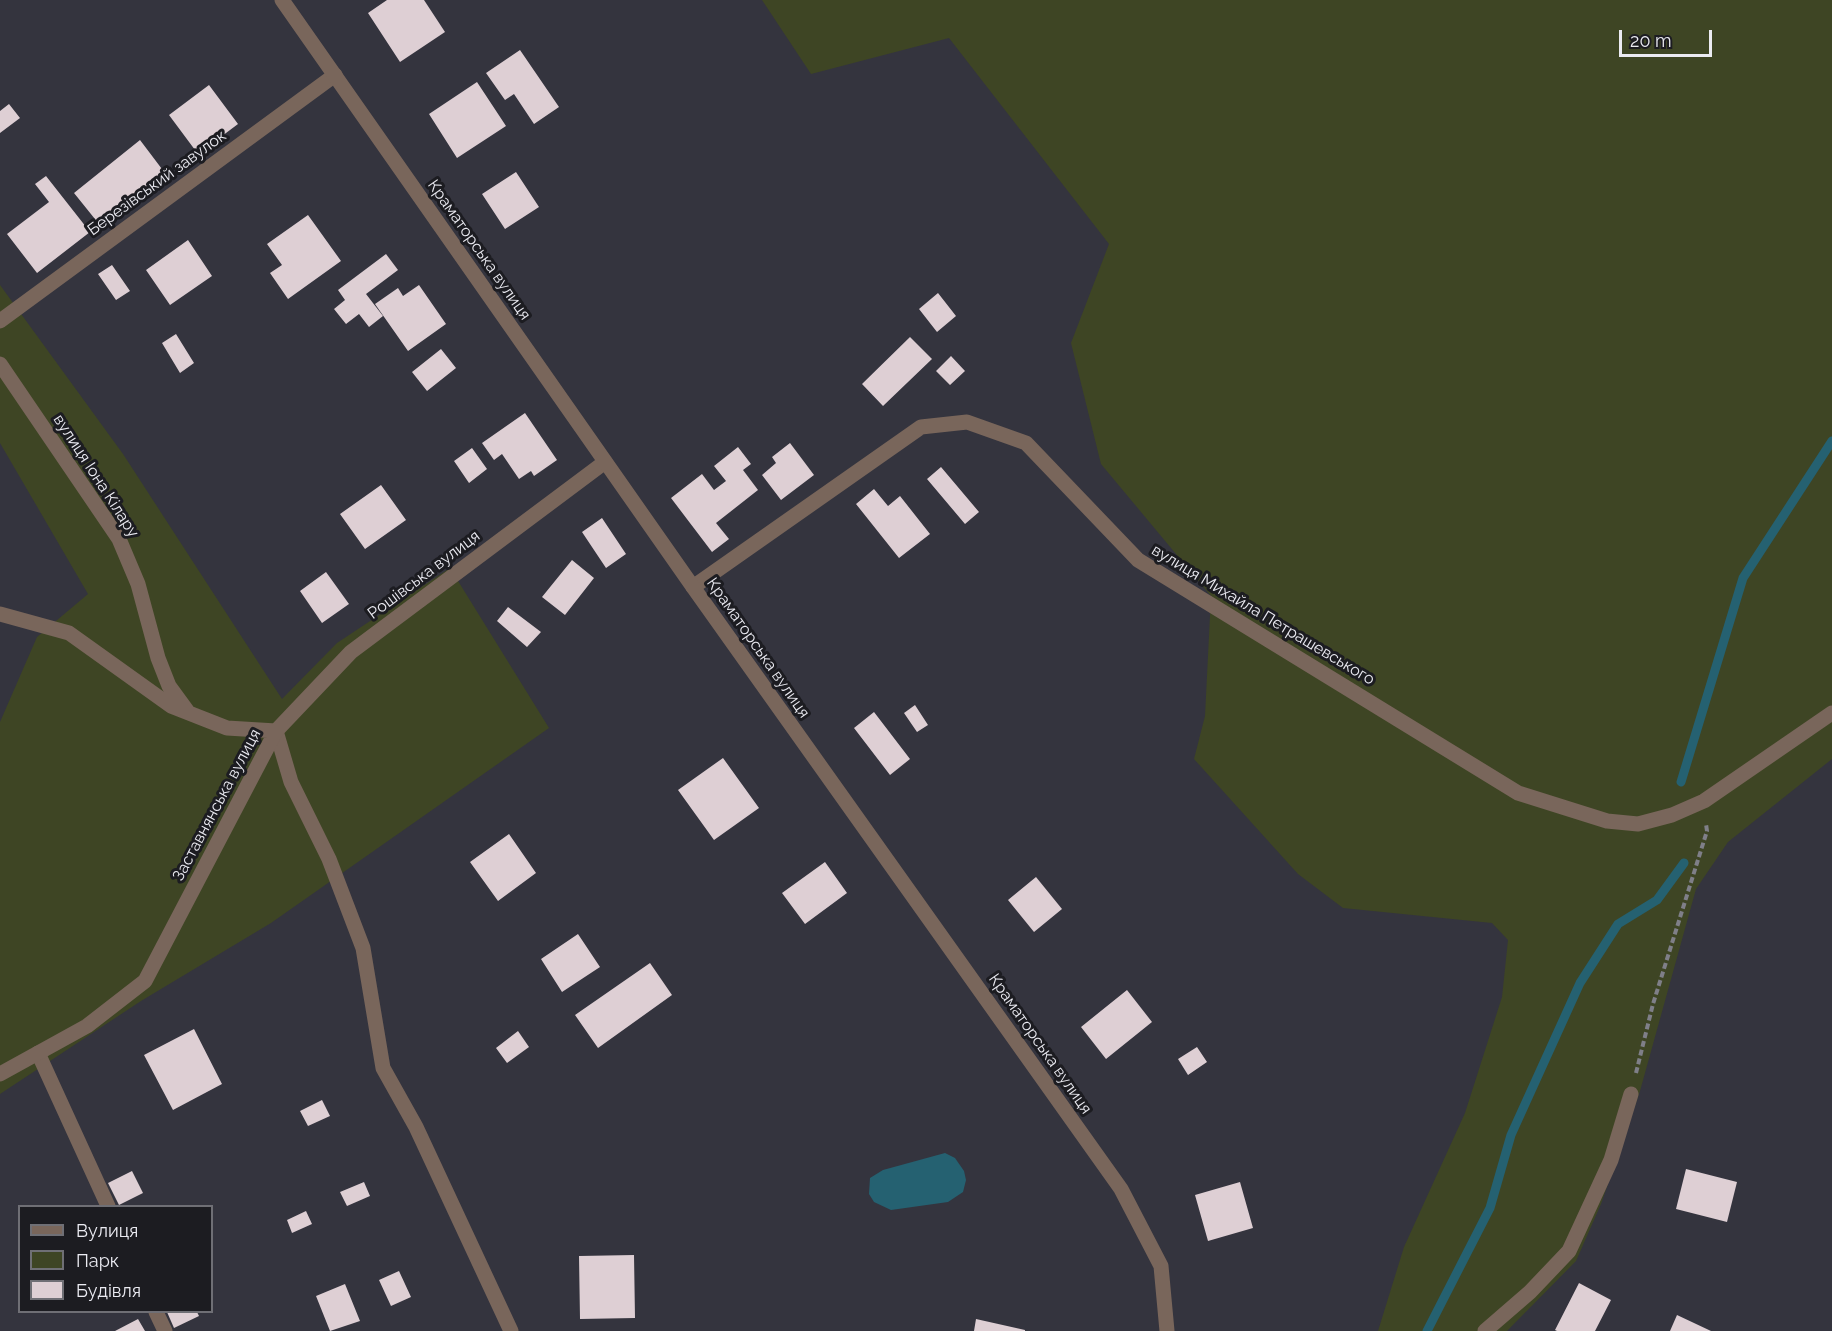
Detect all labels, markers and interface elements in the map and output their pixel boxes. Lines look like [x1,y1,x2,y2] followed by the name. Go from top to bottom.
[1622,18,1715,56] scale bar
[1630,30,1672,51] text: 20 m
[84,126,230,240] street label: Березівський завулок
[423,176,535,324] street label: Краматорська вулиця
[49,411,143,541] street label: вулиця Іона Кілару
[364,527,484,623] street label: Рошівська вулиця
[1148,541,1378,689] street label: вулиця Михайла Петрашевського
[702,574,814,722] street label: Краматорська вулиця
[169,726,265,884] street label: Заставнянська вулиця
[984,970,1096,1118] street label: Краматорська вулиця
[18,1205,213,1313] legend
[76,1220,138,1241] text: Вулиця
[76,1250,119,1271] text: Парк
[76,1280,141,1301] text: Будівля

